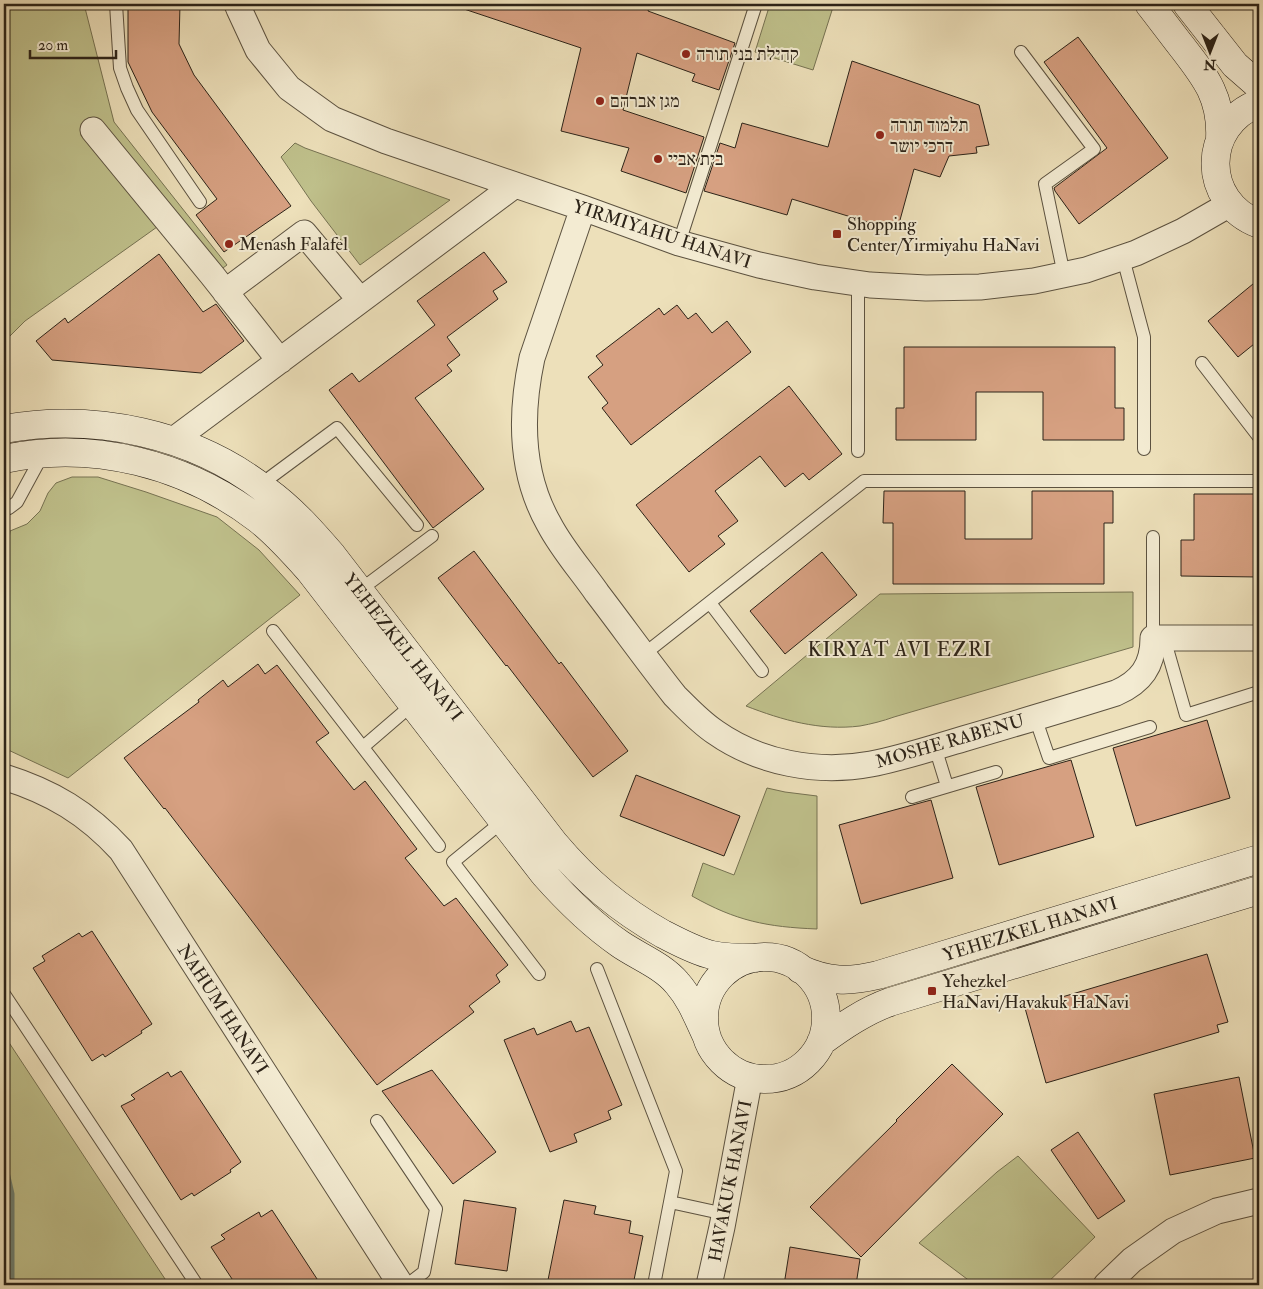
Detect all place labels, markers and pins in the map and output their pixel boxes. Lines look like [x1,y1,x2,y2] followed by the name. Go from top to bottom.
[696,43,799,66] place label: קהילת בני תורה
[680,48,692,60] marker: קהילת בני תורה
[610,90,680,113] place label: מגן אברהם
[594,95,606,107] marker: מגן אברהם
[890,114,969,158] place label: תלמוד תורה דרכי יושר
[874,129,886,141] marker: תלמוד תורה דרכי יושר
[668,148,724,171] place label: בית אביי
[652,153,664,165] marker: בית אביי
[847,213,1040,257] place label: Shopping Center/Yirmiyahu HaNavi
[831,228,843,240] marker: Shopping Center/Yirmiyahu HaNavi
[239,233,348,256] place label: Menash Falafel
[223,238,235,250] marker: Menash Falafel
[942,970,1129,1014] place label: Yehezkel HaNavi/Havakuk HaNavi
[926,985,938,997] marker: Yehezkel HaNavi/Havakuk HaNavi

